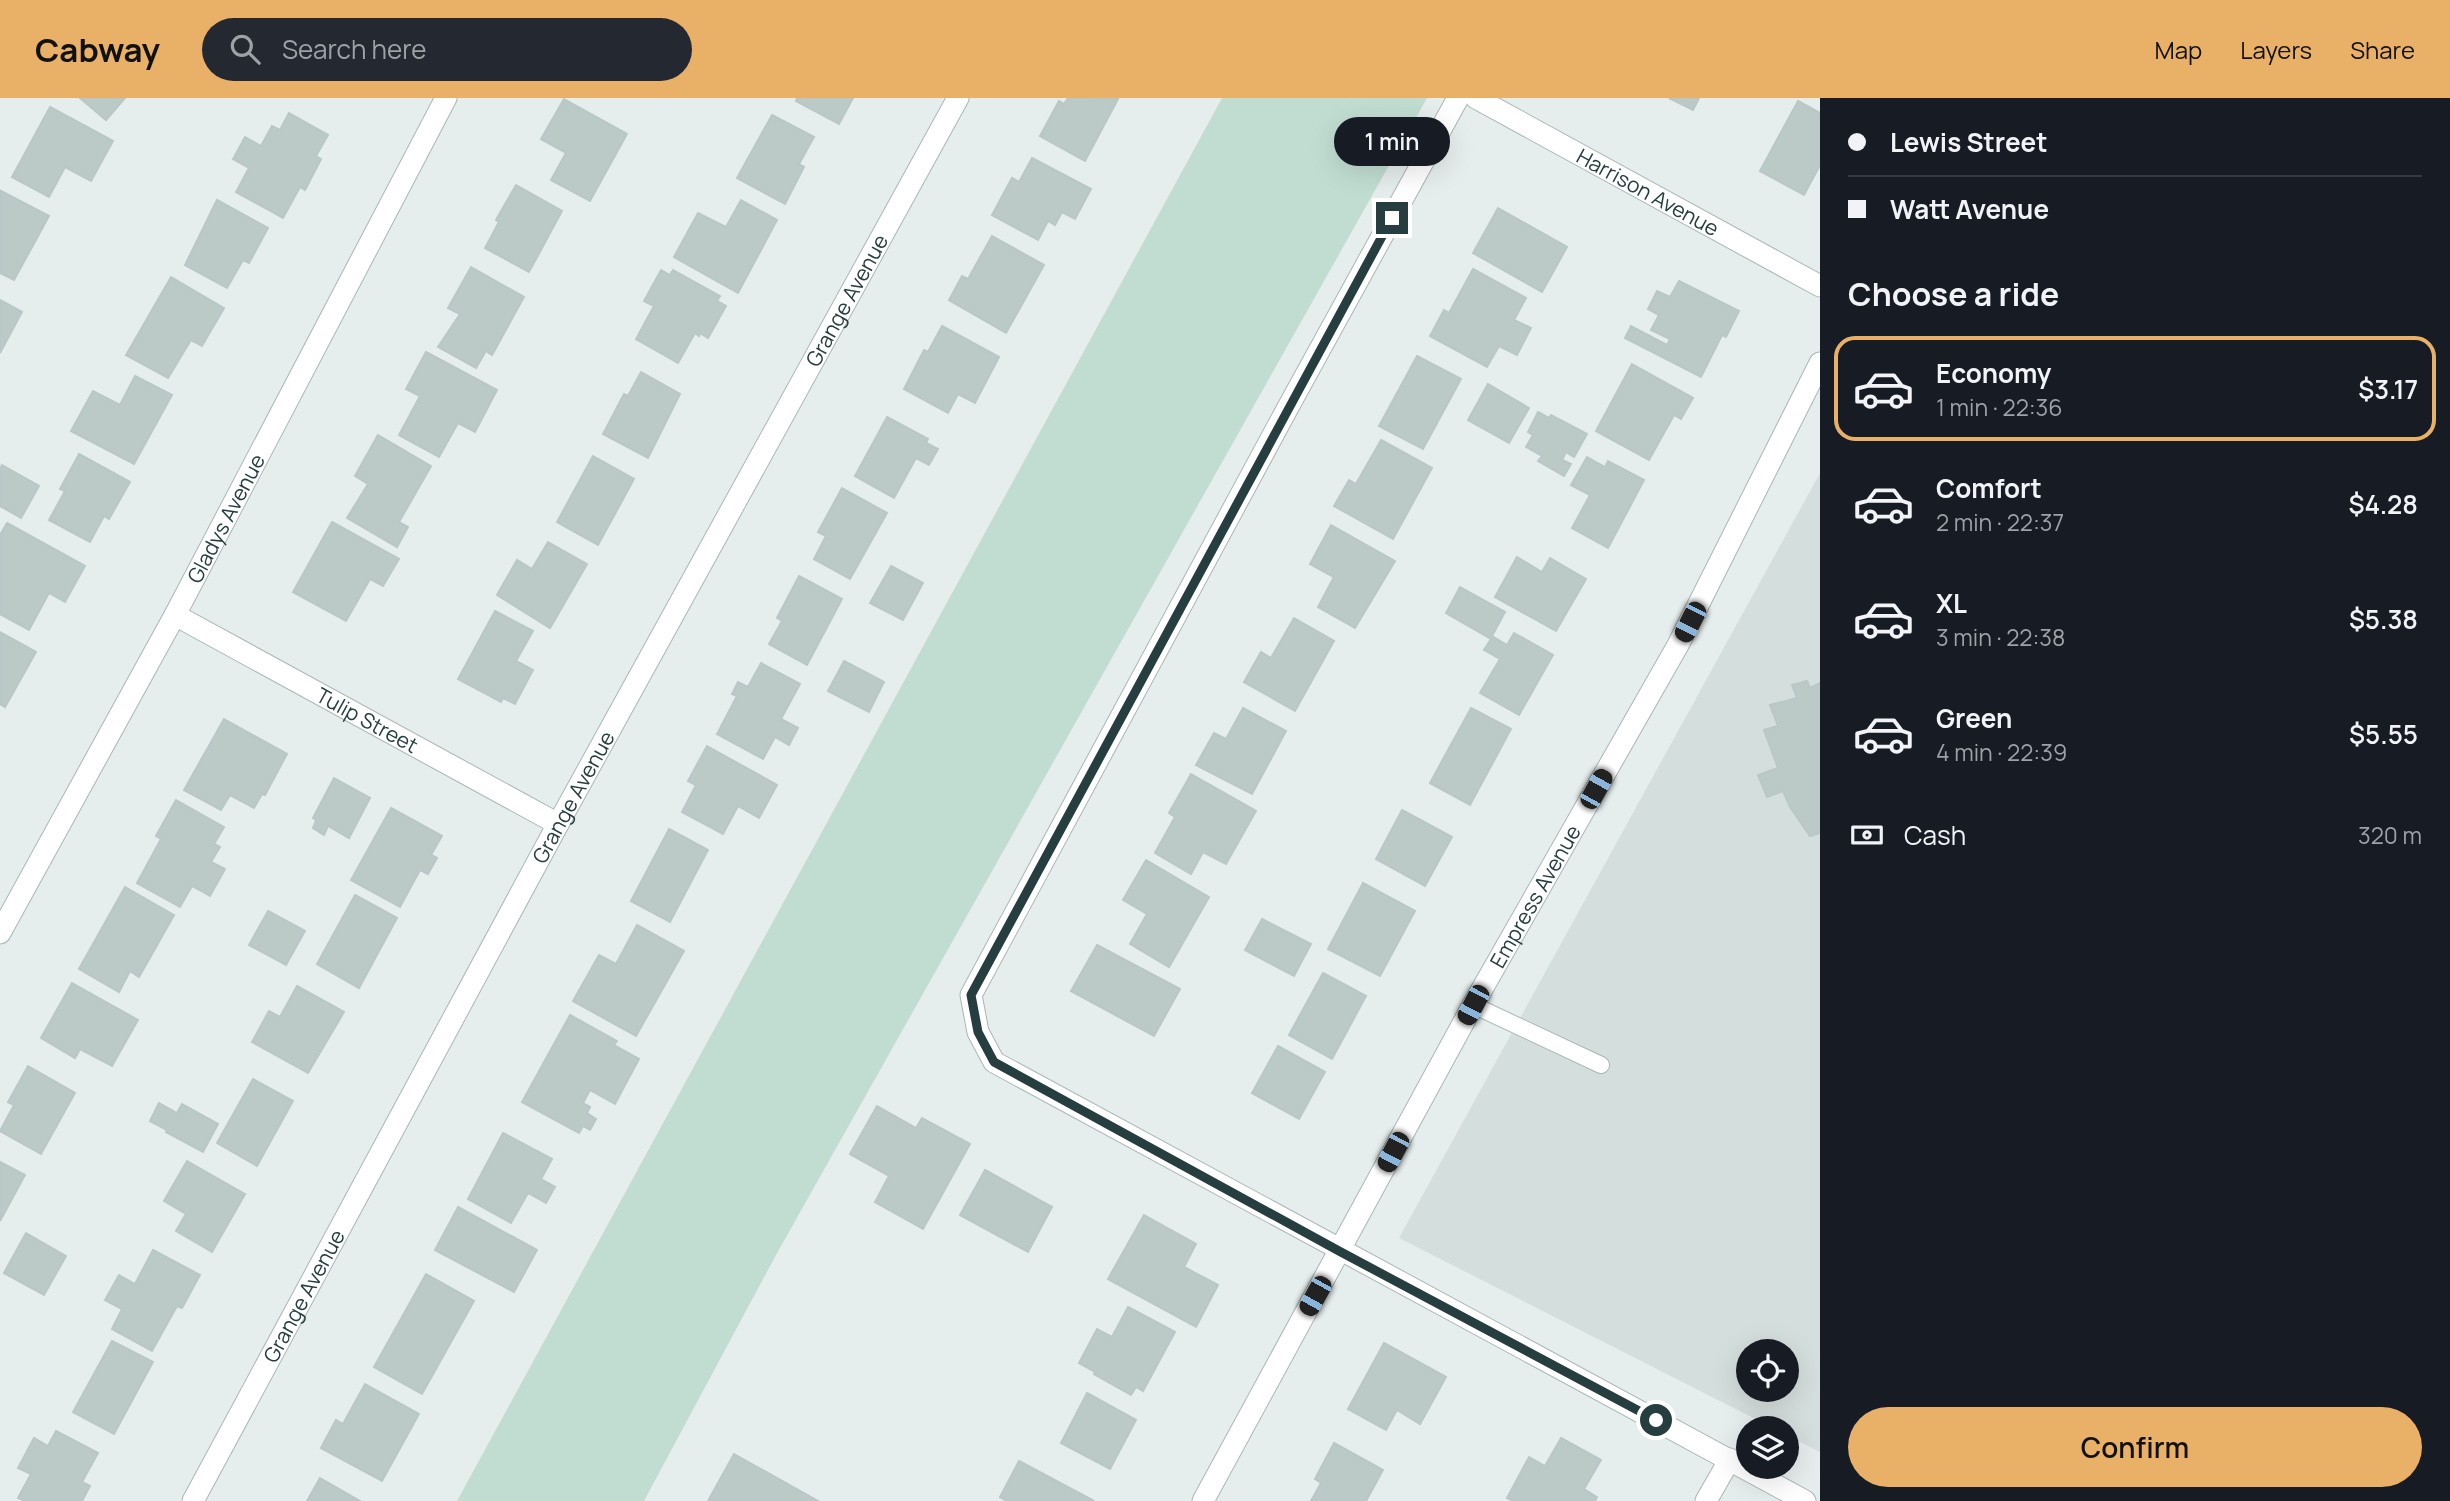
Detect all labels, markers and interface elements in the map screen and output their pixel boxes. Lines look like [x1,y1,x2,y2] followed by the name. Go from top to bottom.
[202,18,692,81] search box
[35,27,160,72] text: Cabway
[226,30,264,68] icon: search
[282,31,427,67] text: Search here
[2155,33,2202,66] text: Map
[2240,33,2312,66] text: Layers
[2350,33,2415,66] text: Share
[1334,116,1450,166] callout: 1 min
[1890,124,2047,160] text: Lewis Street
[1365,125,1419,157] text: 1 min
[1572,142,1724,242] street label: Harrison Avenue
[1890,191,2049,227] text: Watt Avenue
[1376,202,1408,234] route end
[799,229,894,371] street label: Grange Avenue
[1848,272,2059,316] text: Choose a ride
[1936,355,2051,391] text: Economy
[1852,357,1915,420] icon: car
[2358,371,2418,407] text: $3.17
[1936,391,2063,423] text: 1 min · 22:36
[180,449,271,588] street label: Gladys Avenue
[1936,470,2042,506] text: Comfort
[1852,472,1915,535] icon: car
[2349,486,2418,522] text: $4.28
[1936,506,2064,538] text: 2 min · 22:37
[1936,585,1967,621] text: XL
[1852,587,1915,650] icon: car
[1672,599,1709,645] car
[2349,601,2418,637] text: $5.38
[1936,621,2065,653] text: 3 min · 22:38
[311,681,423,759] street label: Tulip Street
[1936,700,2012,736] text: Green
[1852,702,1915,765] icon: car
[2349,716,2418,752] text: $5.55
[525,726,621,868] street label: Grange Avenue
[1936,736,2067,768] text: 4 min · 22:39
[1577,766,1616,812] car
[1848,816,1886,854] icon: cash
[1904,817,1966,853] text: Cash
[2358,819,2422,851] text: 320 m
[1483,820,1587,973] street label: Empress Avenue
[1454,982,1493,1028] car
[1374,1129,1413,1175] car
[256,1225,351,1367] street label: Grange Avenue
[1296,1273,1335,1319] car
[1736,1339,1799,1479] map controls
[1736,1339,1799,1402] button: locate
[1640,1404,1672,1436] route start
[1848,1407,2422,1487] button: Confirm
[1736,1416,1799,1479] button: layers

